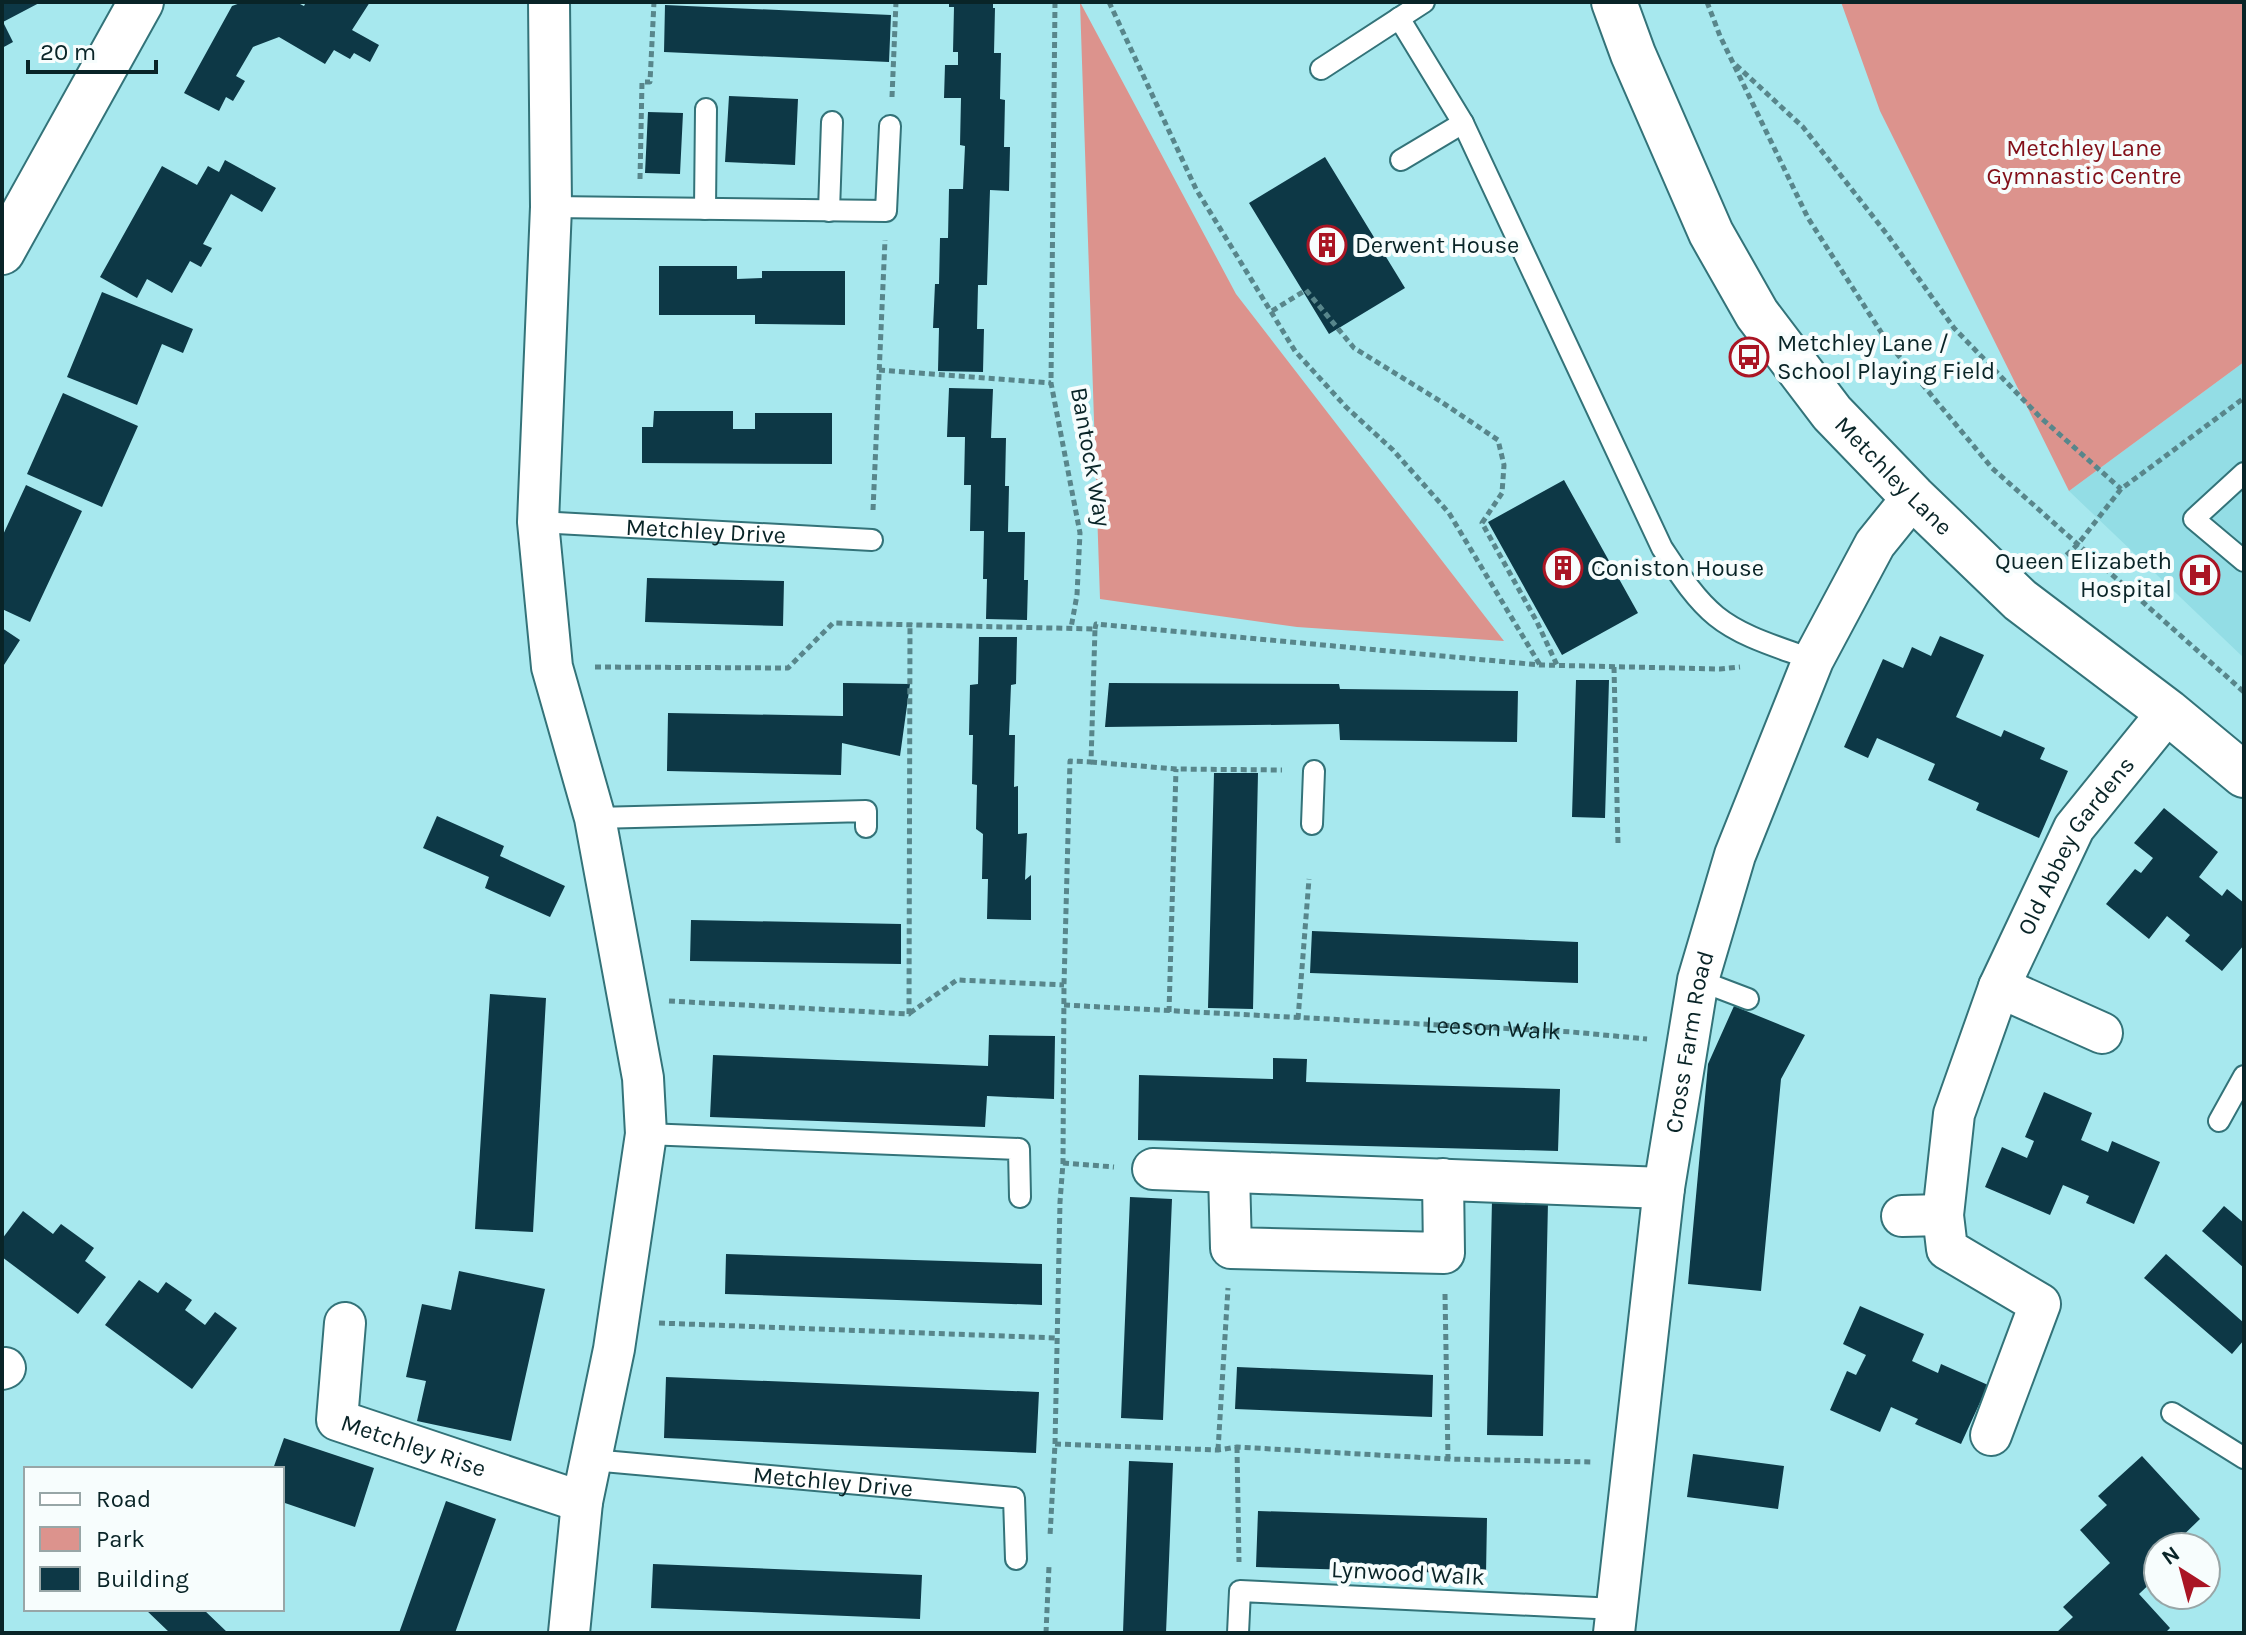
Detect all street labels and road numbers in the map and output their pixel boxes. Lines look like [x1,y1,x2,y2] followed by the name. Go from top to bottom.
[1065,385,1117,529] street label: Bantock Way
[1829,411,1958,541] street label: Metchley Lane
[625,513,787,549] street label: Metchley Drive
[2012,751,2140,939] street label: Old Abbey Gardens
[1659,947,1720,1135] street label: Cross Farm Road
[1425,1010,1562,1045] street label: Leeson Walk
[337,1408,490,1483] street label: Metchley Rise
[752,1461,914,1503] street label: Metchley Drive
[1330,1555,1486,1591] street label: Lynwood Walk

